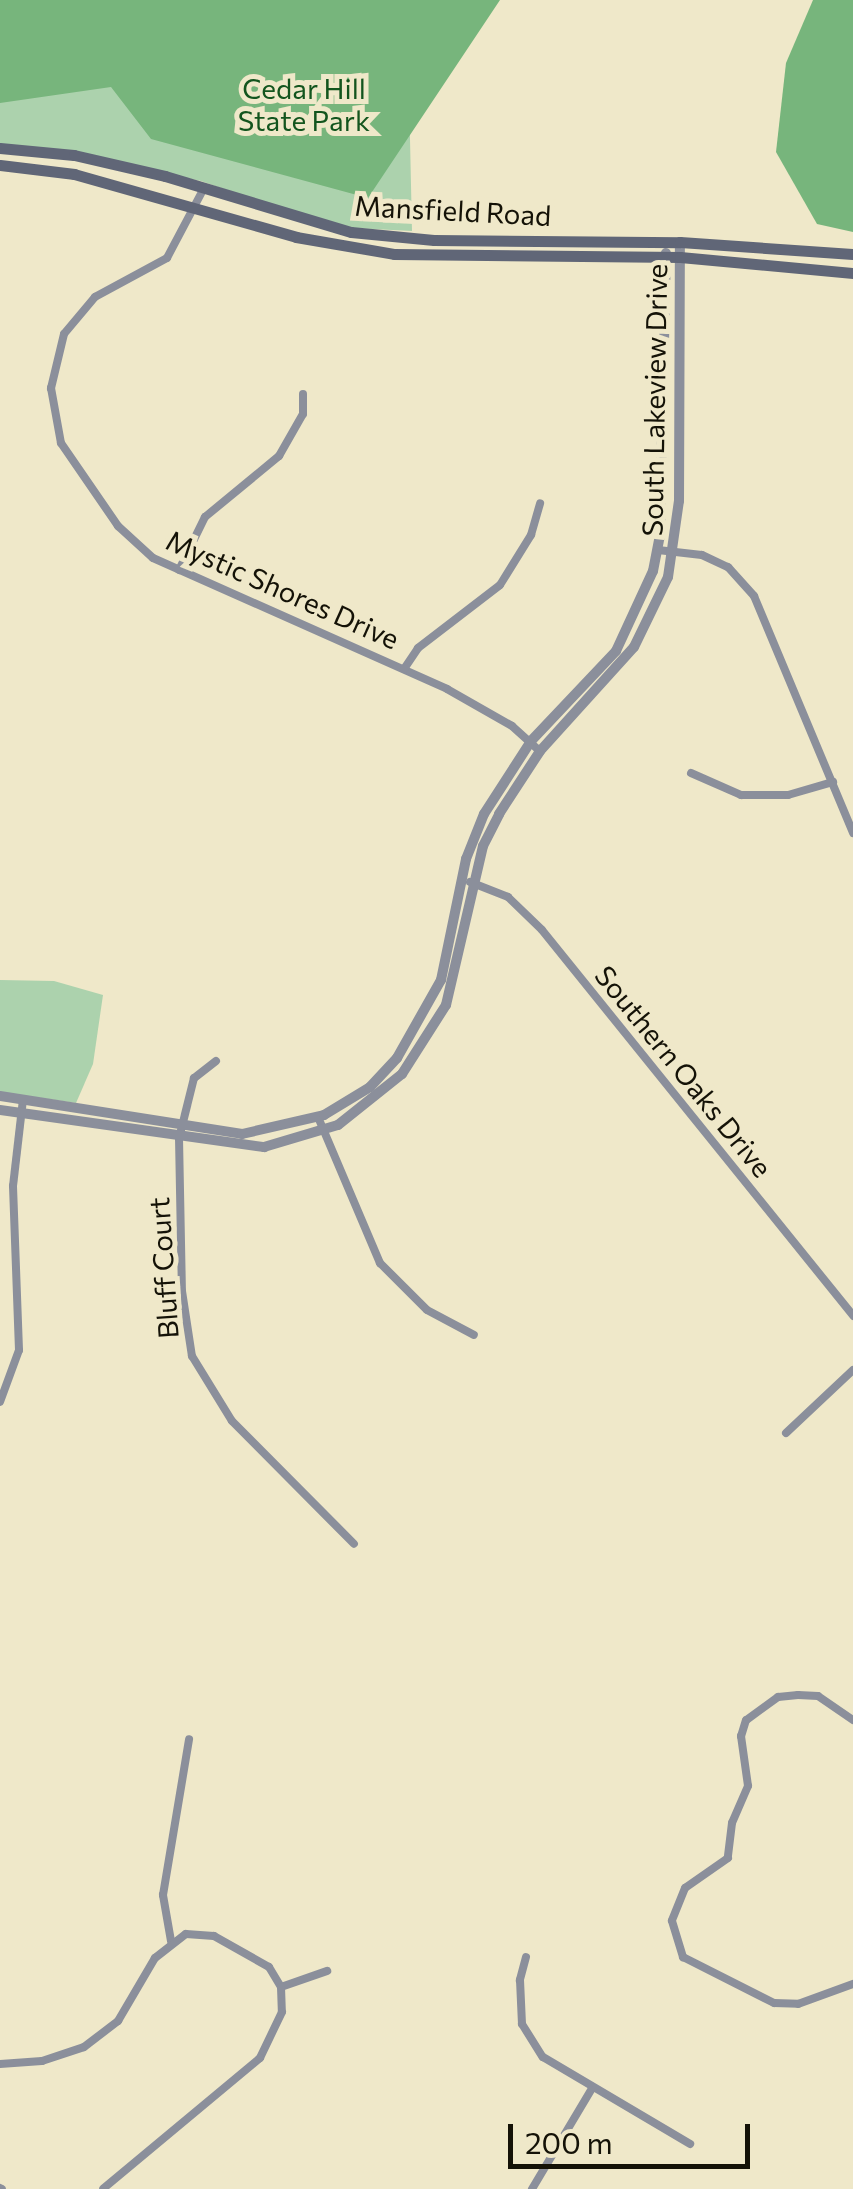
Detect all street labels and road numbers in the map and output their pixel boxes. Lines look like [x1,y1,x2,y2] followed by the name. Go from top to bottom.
[354,188,552,232] street label: Mansfield Road
[635,263,673,537] street label: South Lakeview Drive
[161,523,405,655] street label: Mystic Shores Drive
[588,959,780,1183] street label: Southern Oaks Drive
[141,1196,185,1340] street label: Bluff Court

